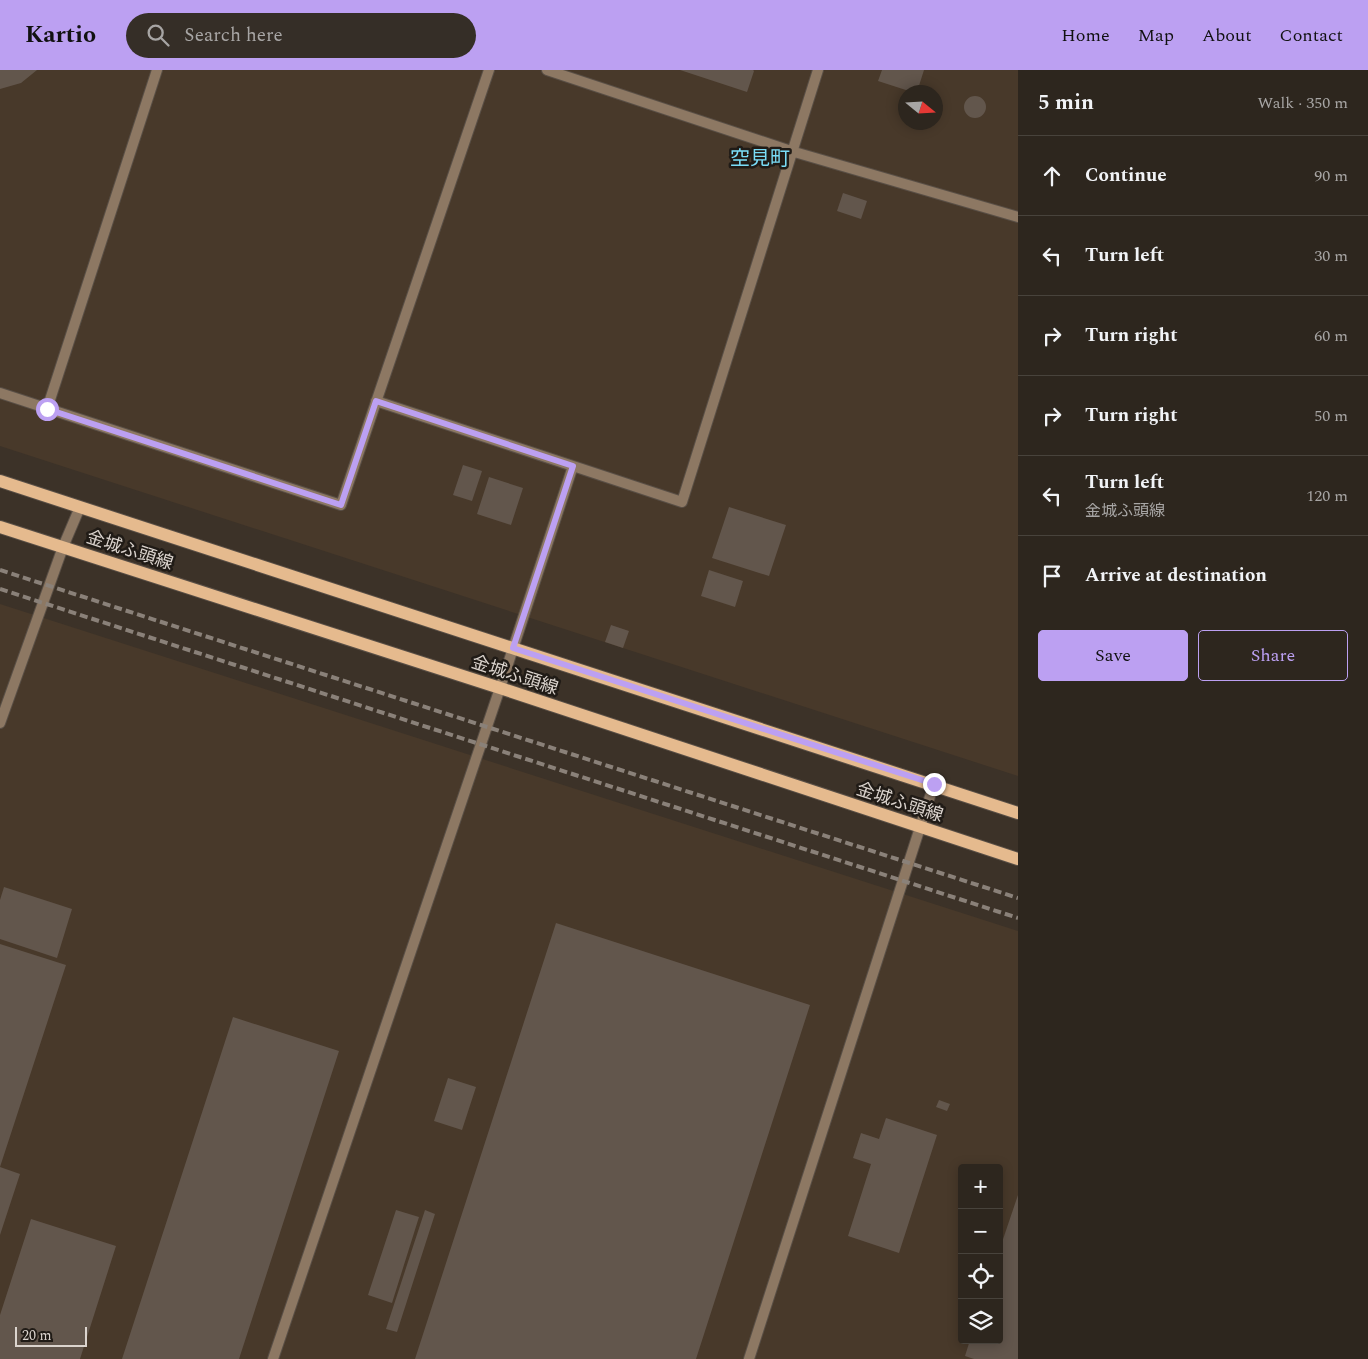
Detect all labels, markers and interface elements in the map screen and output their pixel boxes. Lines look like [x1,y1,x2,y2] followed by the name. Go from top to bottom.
[126,13,476,58] search box
[25,17,96,53] text: Kartio
[144,21,172,49] icon: search
[184,21,283,50] text: Search here
[1061,22,1110,49] text: Home
[1138,22,1174,49] text: Map
[1202,22,1252,49] text: About
[1280,22,1343,49] text: Contact
[898,85,943,130] north arrow
[1038,87,1094,119] text: 5 min
[1257,91,1348,115] text: Walk · 350 m
[730,144,790,174] district label: 空見町
[1085,161,1167,190] text: Continue
[1038,162,1066,190] icon: ahead
[1314,164,1348,188] text: 90 m
[1085,241,1164,270] text: Turn left
[1038,242,1066,270] icon: left
[1314,244,1348,268] text: 30 m
[1085,321,1178,350] text: Turn right
[1038,322,1066,350] icon: right
[1314,324,1348,348] text: 60 m
[36,398,59,421] route start
[1085,401,1178,430] text: Turn right
[1038,402,1066,430] icon: right
[1314,404,1348,428] text: 50 m
[1085,468,1164,497] text: Turn left
[1038,482,1066,510] icon: left
[1306,484,1348,508] text: 120 m
[1085,499,1165,523] text: 金城ふ頭線
[83,524,177,577] street label: 金城ふ頭線
[1085,561,1267,590] text: Arrive at destination
[1038,562,1066,590] icon: arrive
[1038,630,1188,681] button: Save
[1198,630,1348,681] button: Share
[468,649,562,702] street label: 金城ふ頭線
[923,773,946,796] route end
[853,776,947,829] street label: 金城ふ頭線
[958,1164,1003,1344] map controls
[958,1164,1003,1209] button: +
[958,1209,1003,1254] button: −
[958,1254,1003,1299] button: locate
[958,1299,1003,1344] button: layers
[15,1324,88,1347] scale bar
[22,1325,52,1346] text: 20 m

